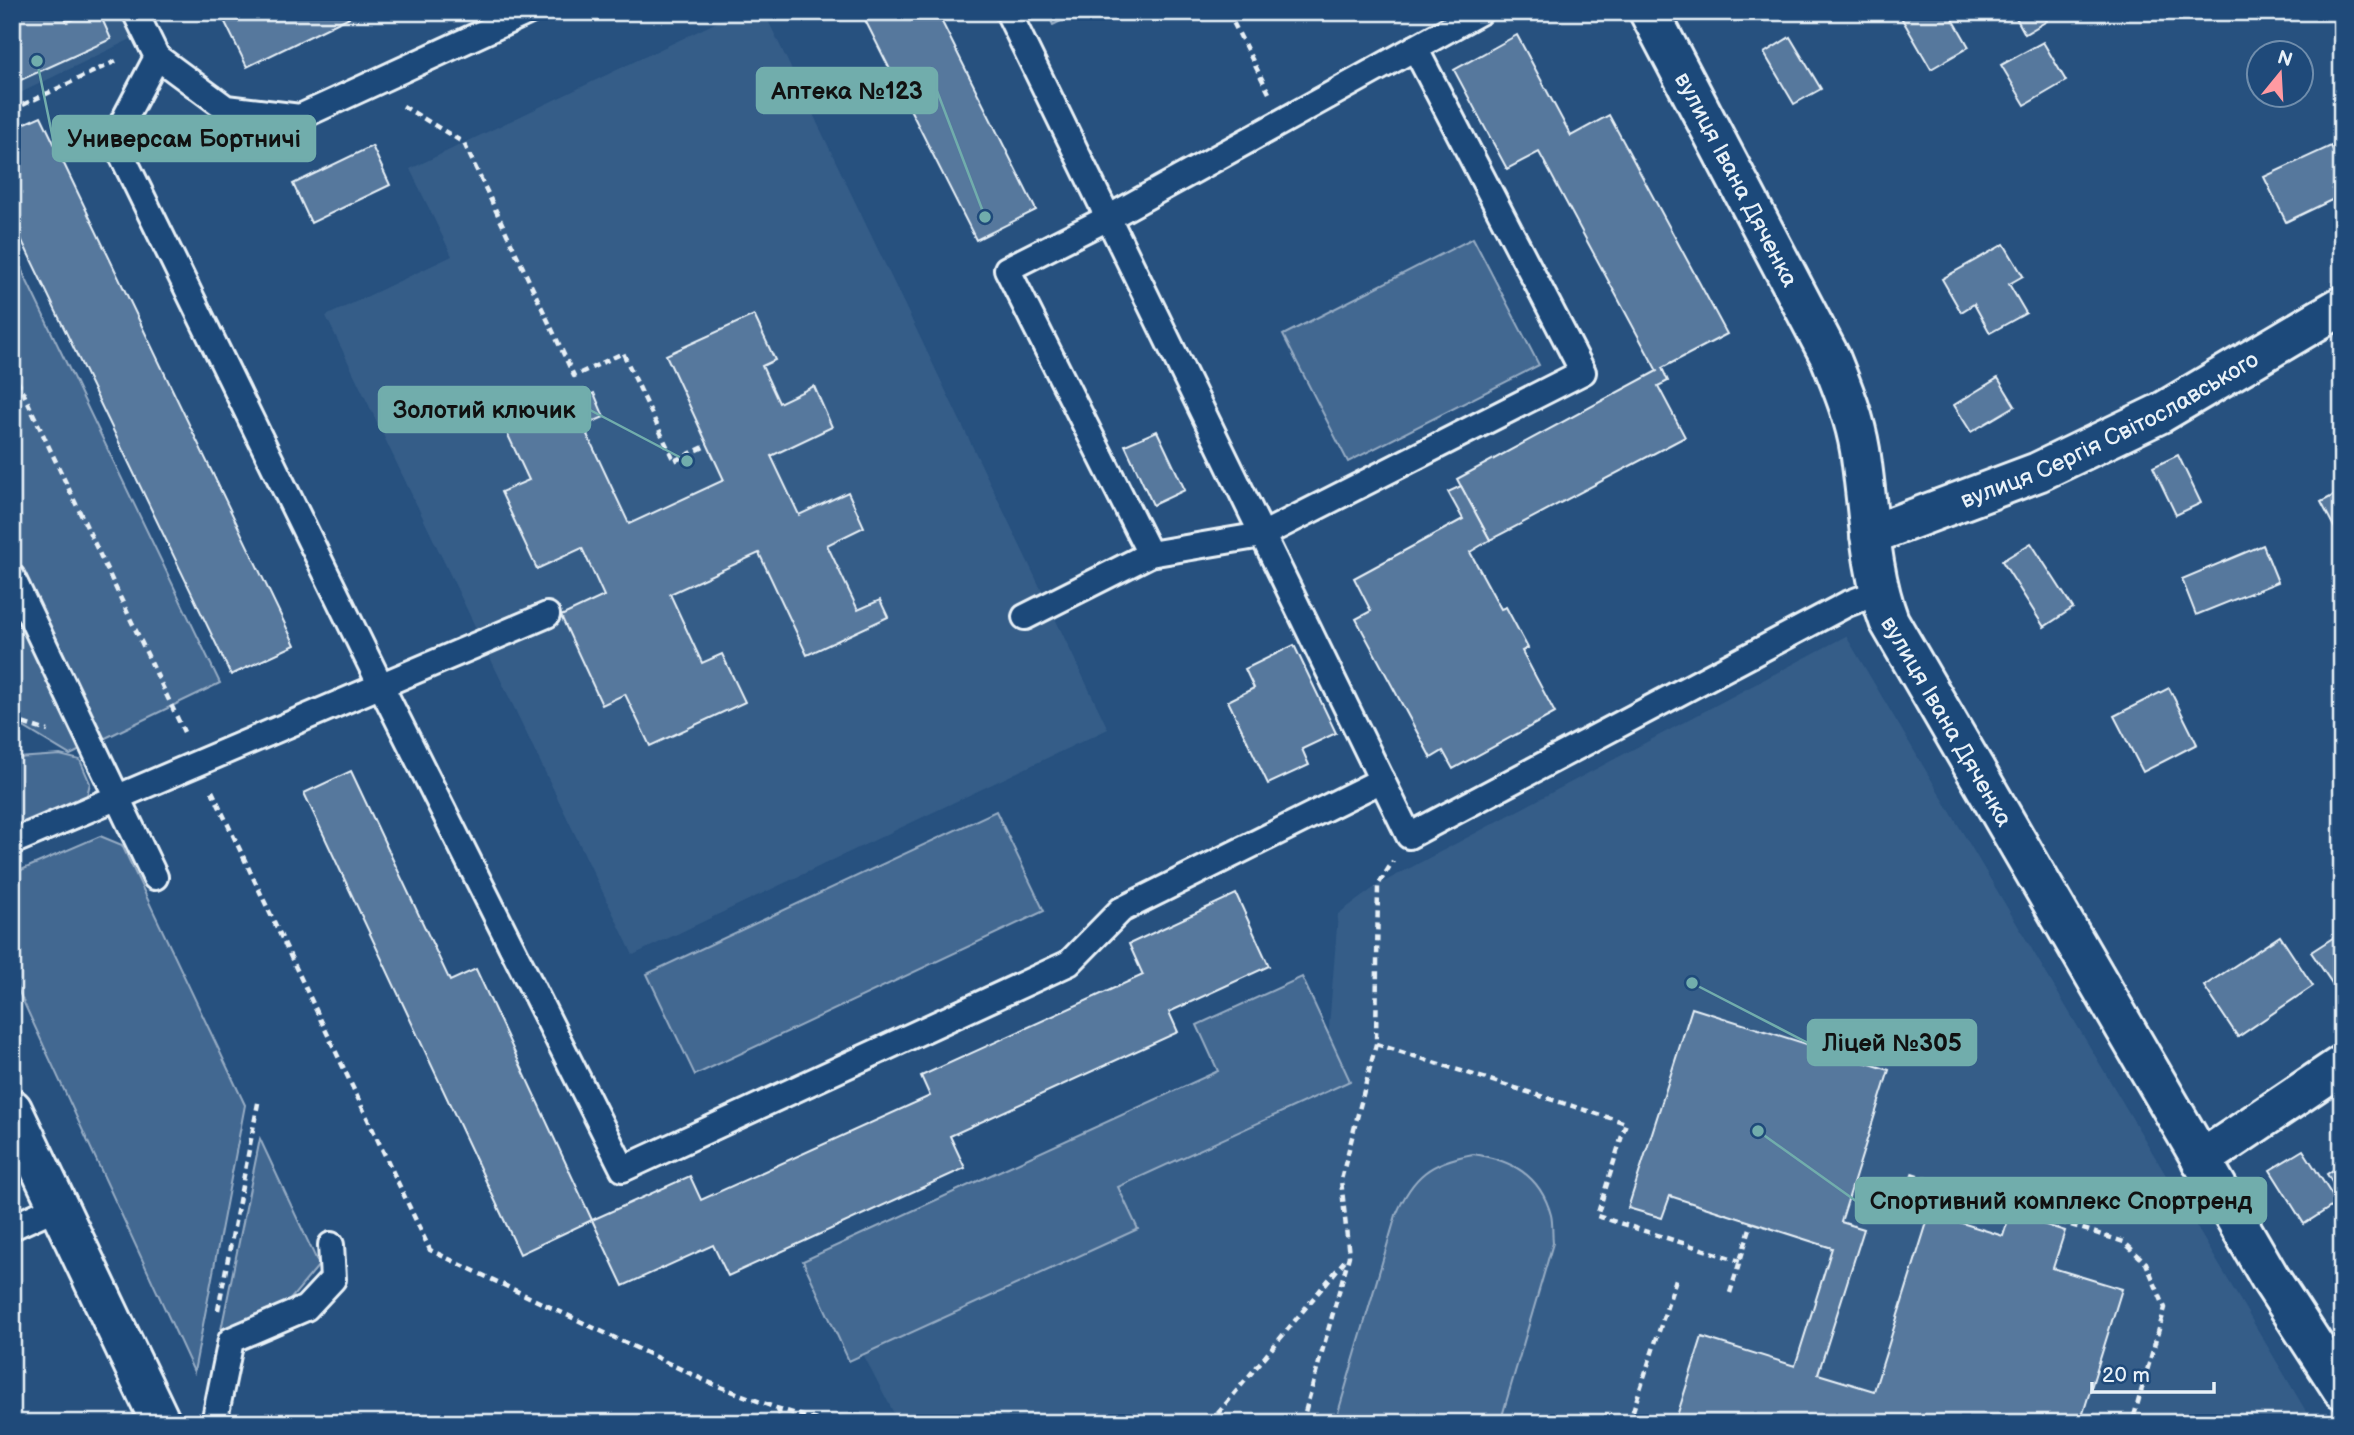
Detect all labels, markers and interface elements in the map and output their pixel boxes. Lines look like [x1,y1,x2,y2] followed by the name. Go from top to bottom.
[2246,38,2316,108] north arrow
[2274,46,2295,72] text: N
[757,68,937,113] callout: Аптека №123
[1668,68,1804,292] street label: вулиця Івана Дяченка
[770,77,923,106] text: Аптека №123
[53,116,315,161] callout: Универсам Бортничі
[67,125,301,154] text: Универсам Бортничі
[1957,346,2264,515] street label: вулиця Сергія Світославського
[379,387,590,432] callout: Золотий ключик
[393,396,576,425] text: Золотий ключик
[1874,611,2018,832] street label: вулиця Івана Дяченка
[1808,1020,1976,1065] callout: Ліцей №305
[1821,1029,1962,1058] text: Ліцей №305
[1856,1178,2266,1223] callout: Спортивний комплекс Спортренд
[1870,1187,2253,1216] text: Спортивний комплекс Спортренд
[2092,1351,2214,1395] scale bar
[2102,1363,2150,1388] text: 20 m

